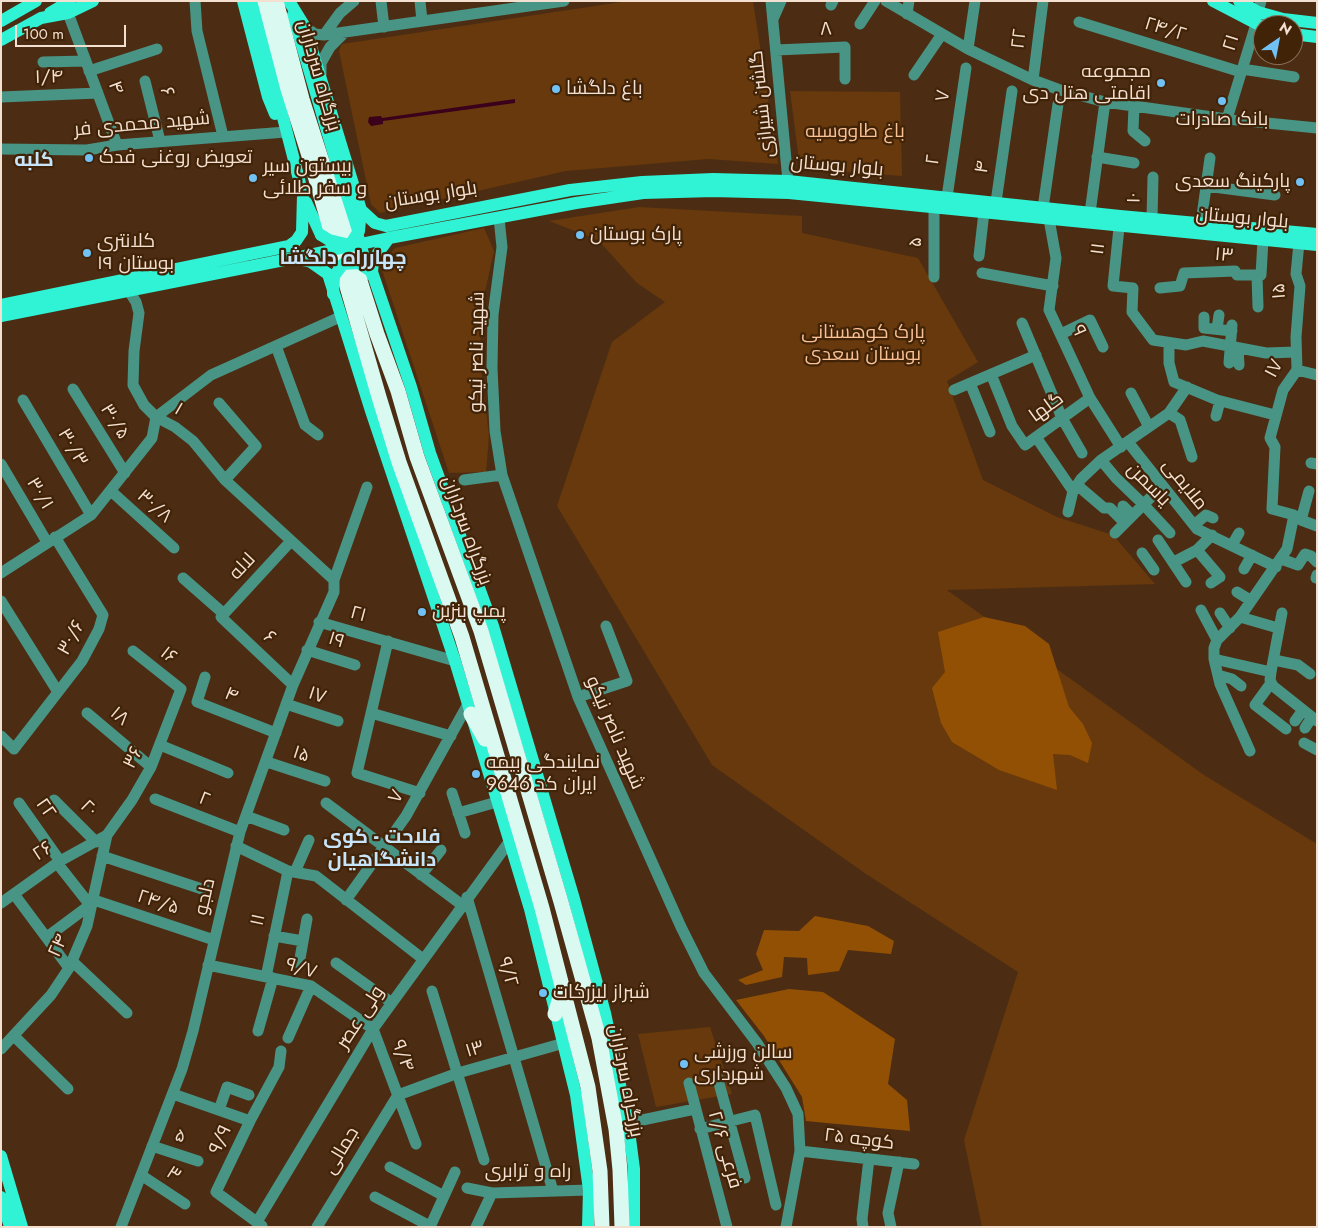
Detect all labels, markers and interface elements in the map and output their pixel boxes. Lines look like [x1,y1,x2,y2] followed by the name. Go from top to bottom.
[1141,13,1189,47] street label: ۲۴/۲
[18,15,129,47] scale bar
[1253,15,1303,65] north arrow
[1276,17,1296,40] text: N
[291,18,345,134] street label: بزرگراه سرداران
[820,18,832,42] street label: ۸
[23,23,64,45] text: 100 m
[1007,28,1033,50] street label: ۲۲
[1219,32,1245,54] street label: ۲۱
[746,49,780,159] street label: گلشن شیرازی
[1023,61,1151,105] place label: مجموعه اقامتی هتل دی
[34,66,64,90] street label: ۱/۴
[1155,77,1167,89] marker: مجموعه اقامتی هتل دی
[102,78,128,98] street label: ۴
[566,78,643,100] place label: باغ دلگشا
[550,83,562,95] marker: باغ دلگشا
[154,85,178,99] street label: ۶
[932,88,956,104] street label: ۷
[1216,95,1228,107] marker: بانک صادرات
[73,108,211,142] street label: شهید محمدی فر
[1176,109,1268,131] place label: بانک صادرات
[805,121,905,143] park label: باغ طاووسیه
[99,147,252,169] place label: تعویض روغنی فدک
[14,149,54,173] district label: کلبه
[83,152,95,164] marker: تعویض روغنی فدک
[790,152,884,182] street label: بلوار بوستان
[922,153,946,167] street label: ۲
[263,156,367,200] place label: بیستون سیر و سفر طلائی
[971,159,995,175] street label: ۴
[1175,171,1290,193] place label: پارکینگ سعدی
[247,172,259,184] marker: بیستون سیر و سفر طلائی
[1294,176,1306,188] marker: پارکینگ سعدی
[383,177,479,215] street label: بلوار بوستان
[1124,192,1146,204] street label: ۱۰
[1195,204,1289,234] street label: بلوار بوستان
[590,224,682,246] place label: پارک بوستان
[574,229,586,241] marker: پارک بوستان
[97,231,174,275] place label: کلانتری ۱۹ بوستان
[905,237,927,247] street label: ۵
[1087,242,1111,256] street label: ۱۱
[1214,244,1234,268] street label: ۱۳
[81,247,93,259] marker: کلانتری ۱۹ بوستان
[280,247,406,271] district label: چهارراه دلگشا
[1268,282,1292,300] street label: ۱۵
[466,291,490,413] street label: شهید ناصر نیکو
[801,322,925,366] park label: پارک کوهستانی بوستان سعدی
[1066,322,1090,340] street label: ۹
[1261,356,1289,382] street label: ۱۷
[1025,388,1069,428] street label: گلها
[170,399,186,421] street label: ۱
[94,400,134,444] street label: ۳۰/۵
[52,425,92,471] street label: ۳۰/۳
[1156,455,1212,515] street label: ملایمی
[1121,458,1175,512] street label: یاسمن
[436,473,496,589] street label: بزرگراه سرداران
[21,474,57,514] street label: ۳۰/۱
[132,485,176,529] street label: ۳۰/۸
[225,549,261,585] street label: لاله
[432,601,506,623] place label: پمپ بنزین
[347,602,369,628] street label: ۲۱
[416,606,428,618] marker: پمپ بنزین
[53,617,91,659] street label: ۳۰/۶
[258,627,280,649] street label: ۶
[325,628,347,654] street label: ۱۹
[155,642,181,670] street label: ۱۶
[580,673,648,793] street label: شهید ناصر نیکو
[305,682,329,710] street label: ۱۷
[221,683,241,709] street label: ۴
[105,703,133,731] street label: ۱۸
[290,742,312,768] street label: ۱۵
[119,743,149,773] street label: ۳۶
[486,752,600,796] place label: نمایندگی بیمه ایران کد 9646
[470,768,482,780] marker: نمایندگی بیمه ایران کد 9646
[384,786,410,808] street label: ۷
[195,788,213,812] street label: ۲
[30,794,60,824] street label: ۲۲
[75,796,101,822] street label: ۲۰
[323,826,441,873] district label: فلاحت - کوی دانشگاهیان
[29,837,57,867] street label: ۲۶
[191,876,221,918] street label: دلجو
[134,886,182,920] street label: ۲۴/۵
[247,912,271,928] street label: ۱۱
[44,931,74,961] street label: ۲۴
[283,953,319,985] street label: ۹/۷
[492,955,522,989] street label: ۹/۲
[332,982,390,1054] street label: ولی عصر
[553,982,650,1004] place label: شبراز لیزرکات
[537,987,549,999] marker: شبراز لیزرکات
[603,1023,647,1139] street label: بزرگراه سرداران
[463,1036,487,1064] street label: ۱۳
[386,1037,418,1075] street label: ۹/۴
[694,1042,792,1086] place label: سالن ورزشی شهرداری
[678,1058,690,1070] marker: سالن ورزشی شهرداری
[702,1108,746,1192] street label: فرعی ۲/۶
[204,1122,238,1158] street label: ۹/۹
[319,1123,365,1179] street label: جمالی
[823,1124,895,1156] street label: کوچه ۲۵
[172,1125,188,1149] street label: ۵
[485,1161,571,1183] street label: راه و ترابری
[161,1162,185,1188] street label: ۳

